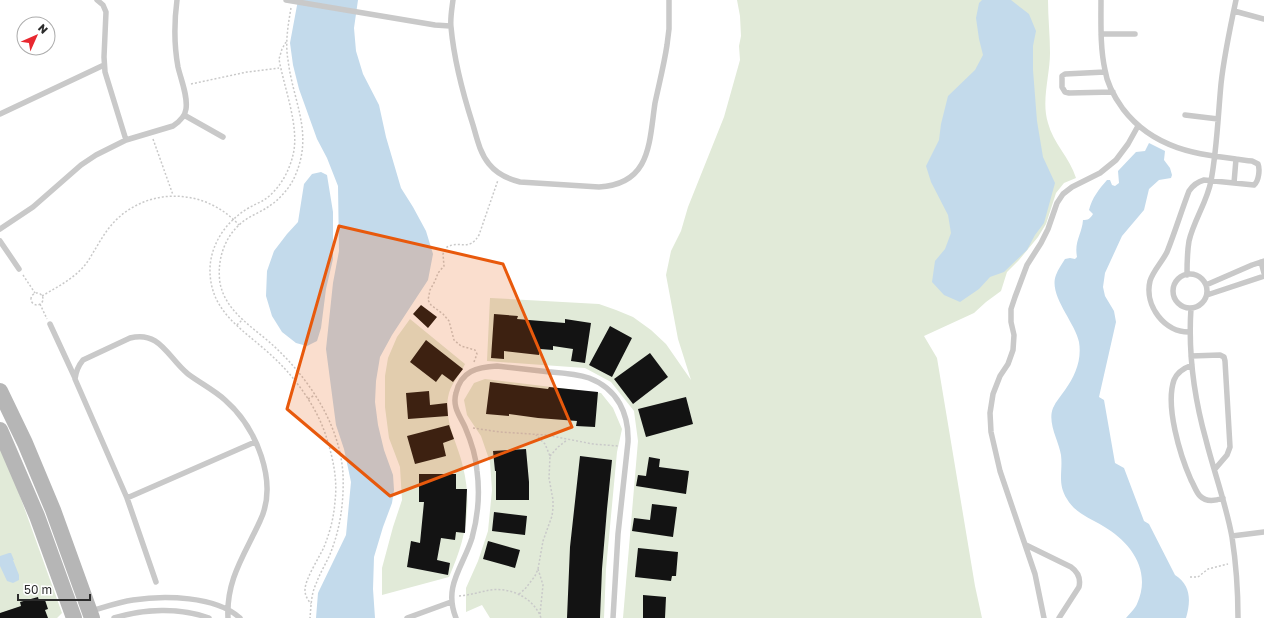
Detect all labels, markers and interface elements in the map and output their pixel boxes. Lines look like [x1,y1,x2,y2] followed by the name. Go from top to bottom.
[16,16,56,56] north arrow
[36,21,51,36] text: N
[18,576,90,602] scale bar
[24,582,52,597] text: 50 m

